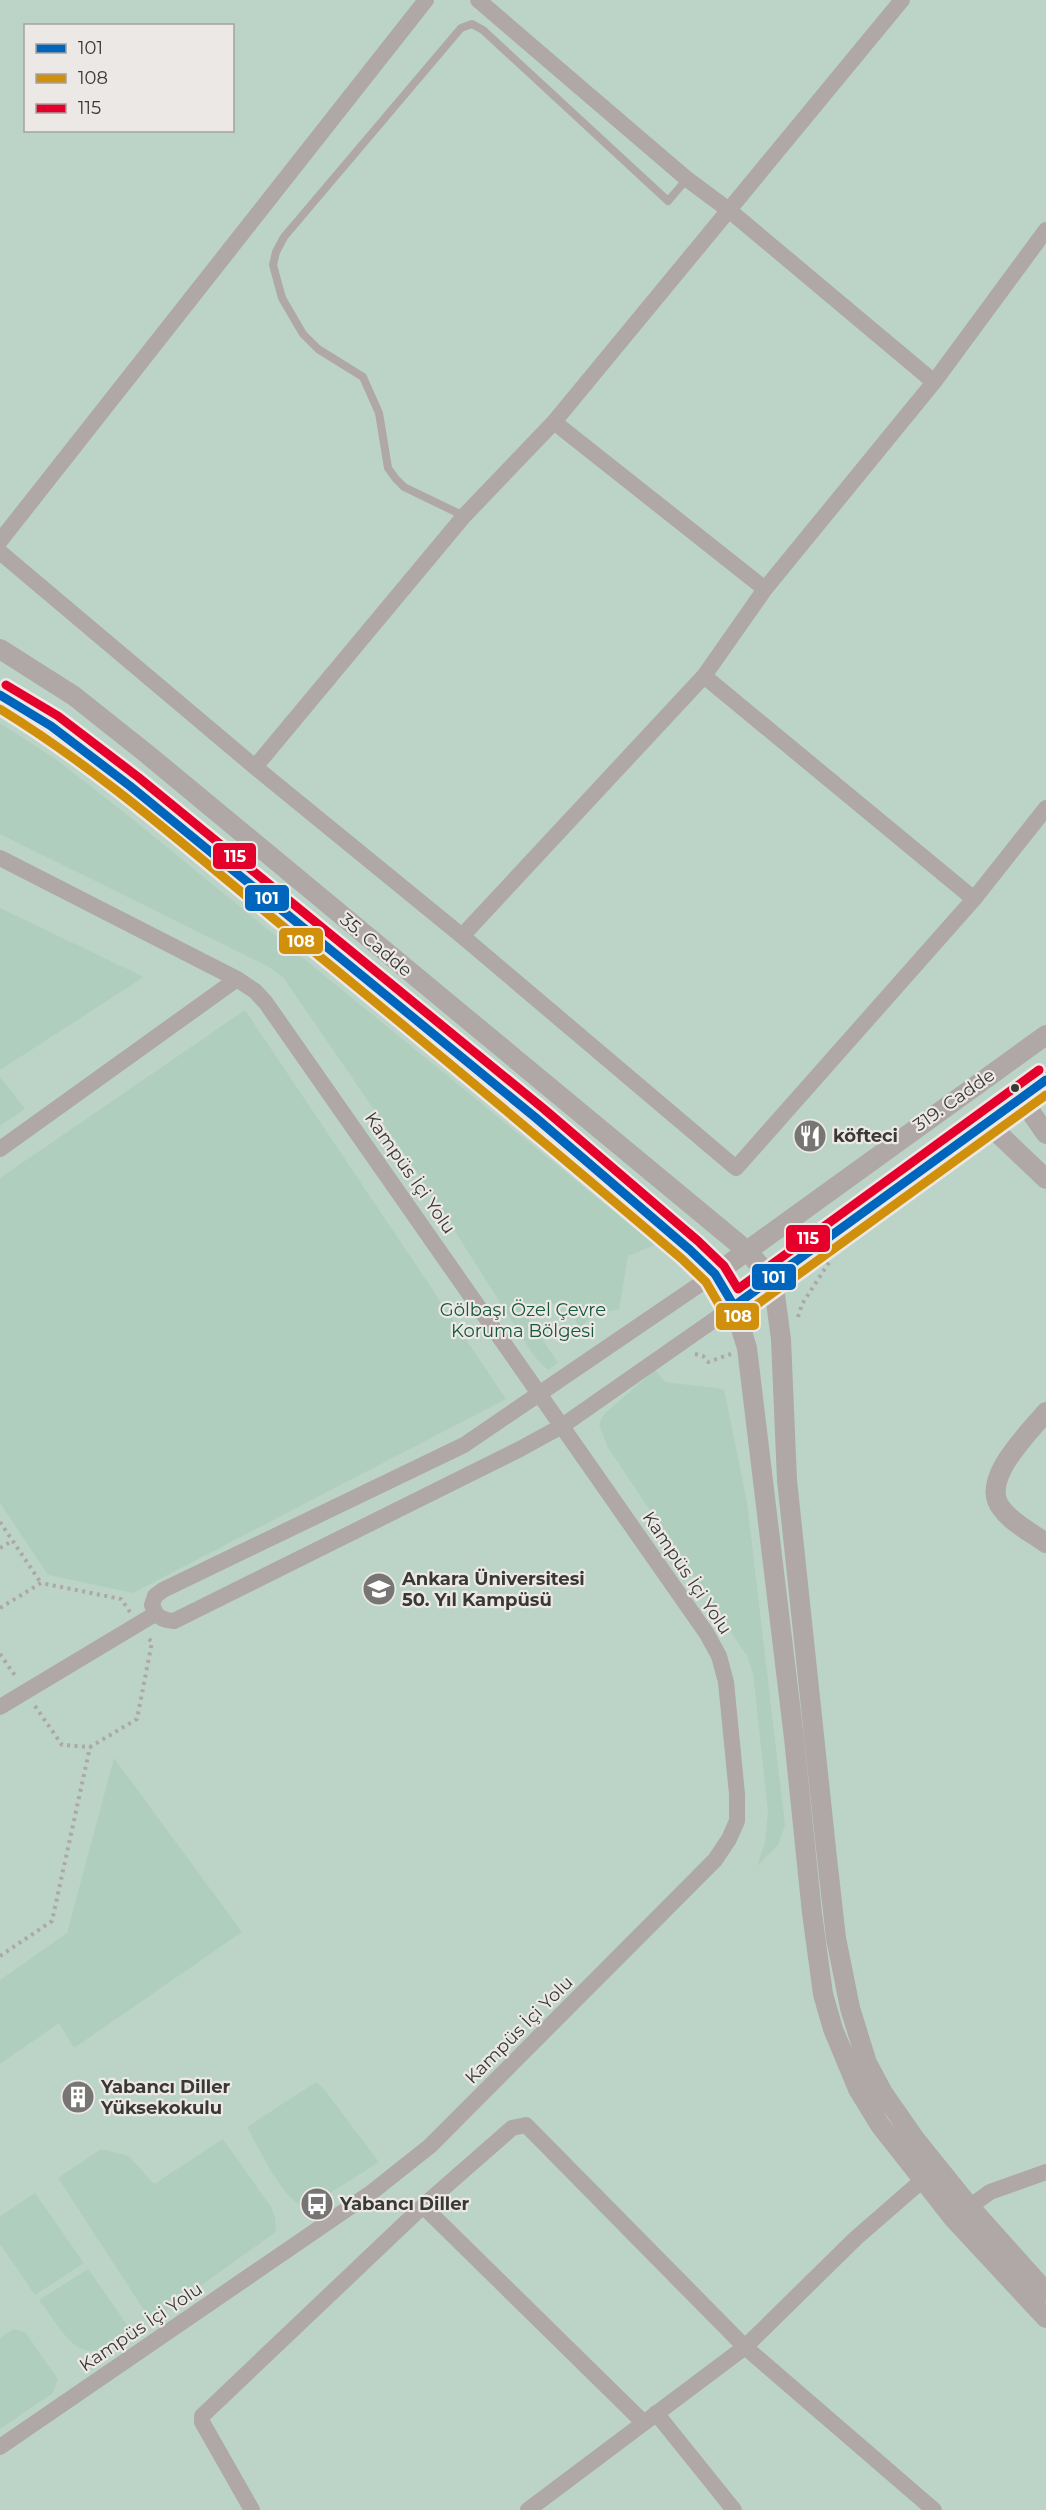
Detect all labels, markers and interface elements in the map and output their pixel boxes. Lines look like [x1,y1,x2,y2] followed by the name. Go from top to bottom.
[24,24,234,132] legend
[78,37,103,59] text: 101
[78,67,108,89] text: 108
[78,97,101,119] text: 115
[212,842,257,870] line badge: 115
[224,847,247,866] text: 115
[244,884,290,912] line badge: 101
[255,889,279,908] text: 101
[336,909,417,982] street label: 35. Cadde
[278,927,324,955] line badge: 108
[287,932,315,951] text: 108
[909,1064,999,1136] street label: 319. Cadde
[1009,1082,1021,1094] unlabelled marker
[360,1108,460,1238] street label: Kampüs İçi Yolu
[792,1118,828,1154] restaurant icon: köfteci
[833,1125,898,1147] place label: köfteci
[785,1224,831,1253] line badge: 115
[797,1229,820,1248] text: 115
[751,1263,797,1291] line badge: 101
[762,1268,786,1287] text: 101
[440,1299,606,1342] park label: Gölbaşı Özel Çevre Koruma Bölgesi
[715,1302,760,1331] line badge: 108
[724,1307,752,1326] text: 108
[638,1507,736,1639] street label: Kampüs İçi Yolu
[401,1568,585,1611] place label: Ankara Üniversitesi 50. Yıl Kampüsü
[361,1571,397,1607] school or university icon: Ankara Üniversitesi 50. Yıl Kampüsü
[460,1971,578,2089] street label: Kampüs İçi Yolu
[100,2076,231,2119] place label: Yabancı Diller Yüksekokulu
[60,2079,96,2115] building icon: Yabancı Diller Yüksekokulu
[299,2186,335,2222] bus stop icon: Yabancı Diller
[339,2193,470,2215] place label: Yabancı Diller
[75,2278,207,2376] street label: Kampüs İçi Yolu

